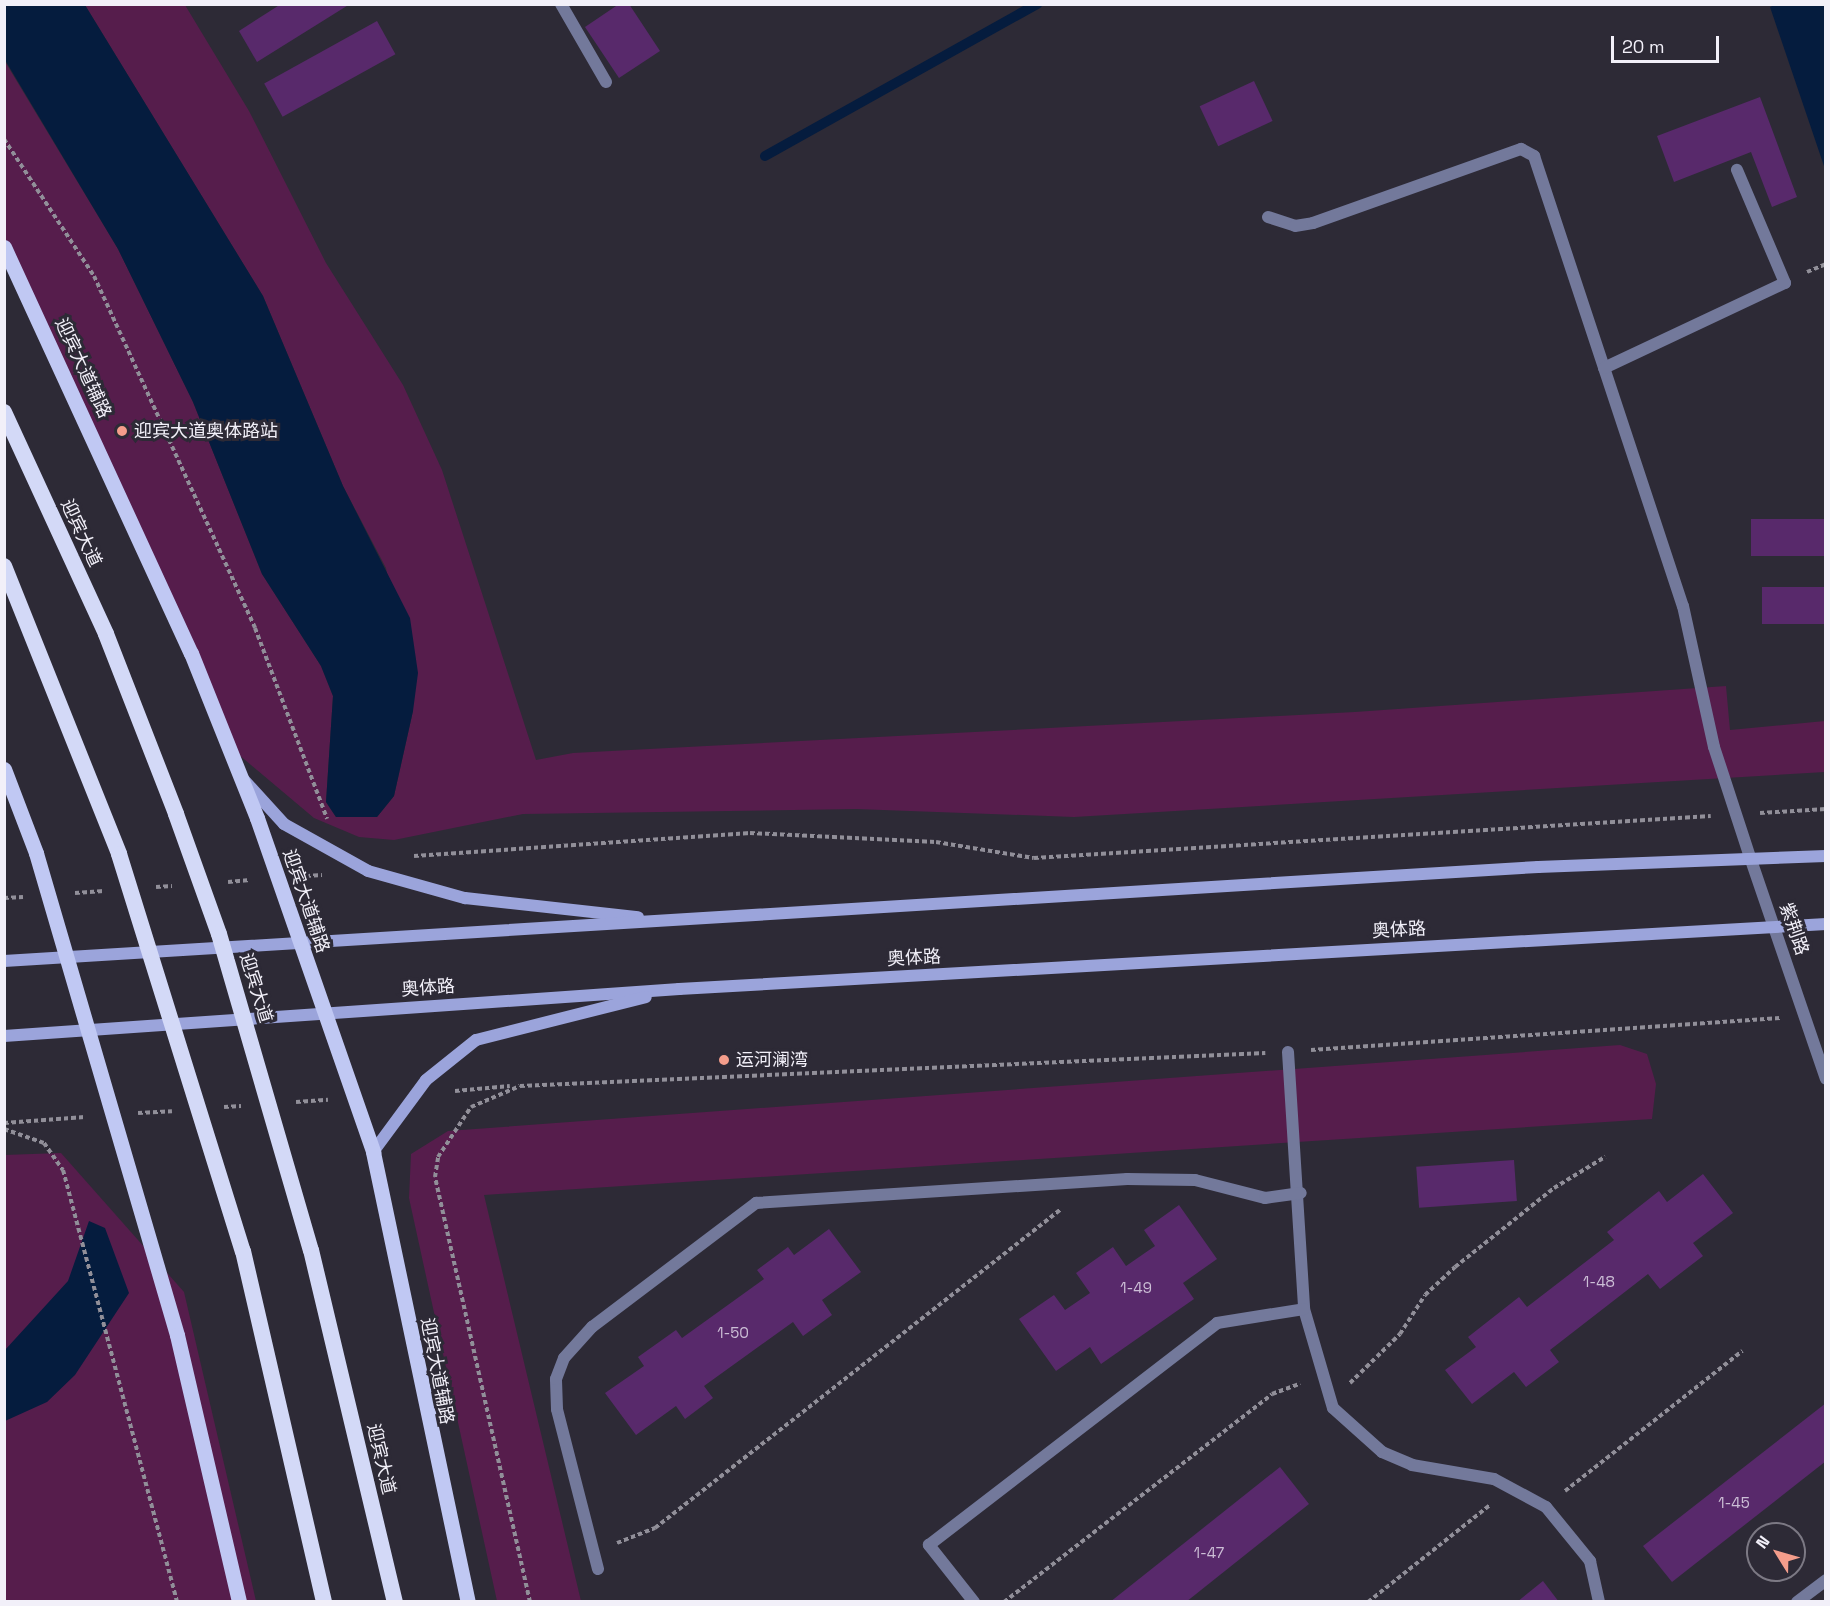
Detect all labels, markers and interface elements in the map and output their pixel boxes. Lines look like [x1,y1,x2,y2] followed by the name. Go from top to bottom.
[1614,24,1722,62] scale bar
[1622,35,1665,58] text: 20 m
[50,314,116,422] street label: 迎宾大道辅路
[134,420,278,442] place label: 迎宾大道奥体路站
[115,424,129,438] marker: 迎宾大道奥体路站
[56,496,106,570] street label: 迎宾大道
[278,846,334,956] street label: 迎宾大道辅路
[1775,900,1813,958] street label: 紫荆路
[1371,918,1427,942] street label: 奥体路
[886,946,942,970] street label: 奥体路
[235,950,277,1026] street label: 迎宾大道
[400,975,456,1001] street label: 奥体路
[736,1049,808,1071] place label: 运河澜湾
[717,1053,731,1067] marker: 运河澜湾
[1583,1273,1615,1291] house number: 1-48
[1120,1279,1152,1297] house number: 1-49
[416,1316,458,1426] street label: 迎宾大道辅路
[717,1324,749,1342] house number: 1-50
[362,1421,400,1497] street label: 迎宾大道
[1718,1494,1750,1512] house number: 1-45
[1746,1522,1806,1582] north arrow
[1751,1531,1774,1553] text: N
[1194,1544,1224,1562] house number: 1-47

